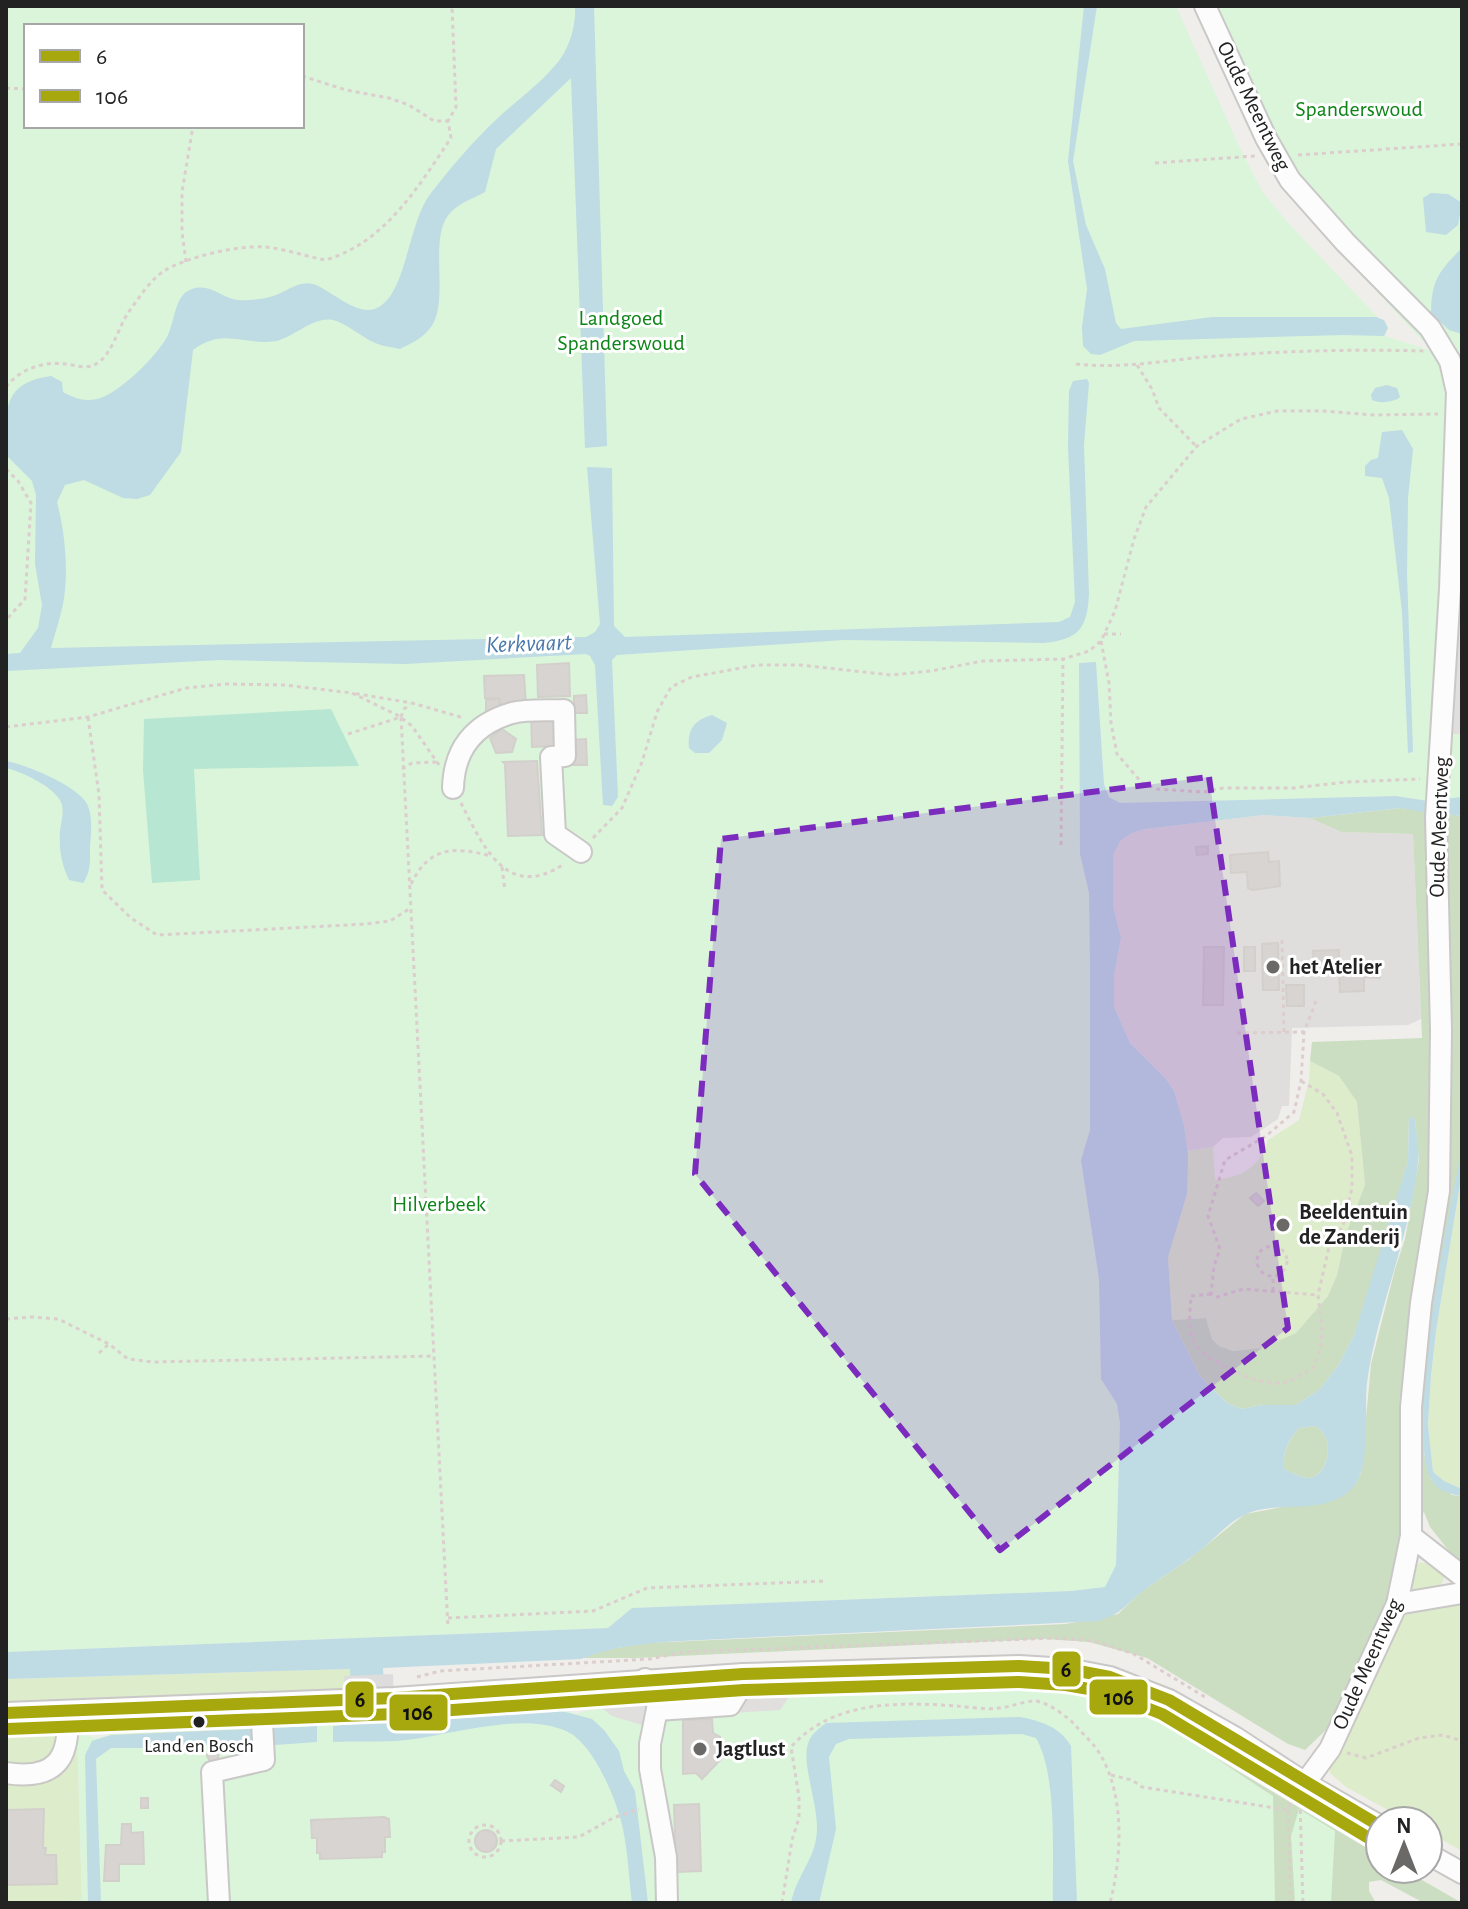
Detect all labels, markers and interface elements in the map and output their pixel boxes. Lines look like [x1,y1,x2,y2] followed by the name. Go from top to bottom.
[24,24,304,128] legend
[1213,38,1295,174] street label: Oude Meentweg
[96,45,107,69] text: 6
[96,85,128,109] text: 106
[1295,98,1423,120] park label: Spanderswoud
[557,307,685,354] park label: Landgoed Spanderswoud
[486,631,573,657] water label: Kerkvaart
[1426,756,1452,898] street label: Oude Meentweg
[1289,956,1382,978] place label: het Atelier
[1264,958,1282,976] marker: het Atelier
[392,1193,486,1215] park label: Hilverbeek
[1299,1201,1408,1249] place label: Beeldentuin de Zanderij
[1274,1216,1292,1234] marker: Beeldentuin de Zanderij
[1328,1595,1406,1733] street label: Oude Meentweg
[1051,1650,1082,1688] line badge: 6
[1061,1659,1071,1681] text: 6
[1088,1678,1149,1716] line badge: 106
[344,1680,375,1719] line badge: 6
[1104,1687,1134,1709] text: 106
[355,1689,365,1711] text: 6
[388,1693,449,1732] line badge: 106
[403,1702,433,1724] text: 106
[191,1714,207,1730] marker: Land en Bosch
[144,1736,254,1756] place label: Land en Bosch
[716,1738,786,1760] place label: Jagtlust
[691,1740,709,1758] marker: Jagtlust
[1364,1805,1444,1885] north arrow
[1396,1815,1412,1837] text: N

